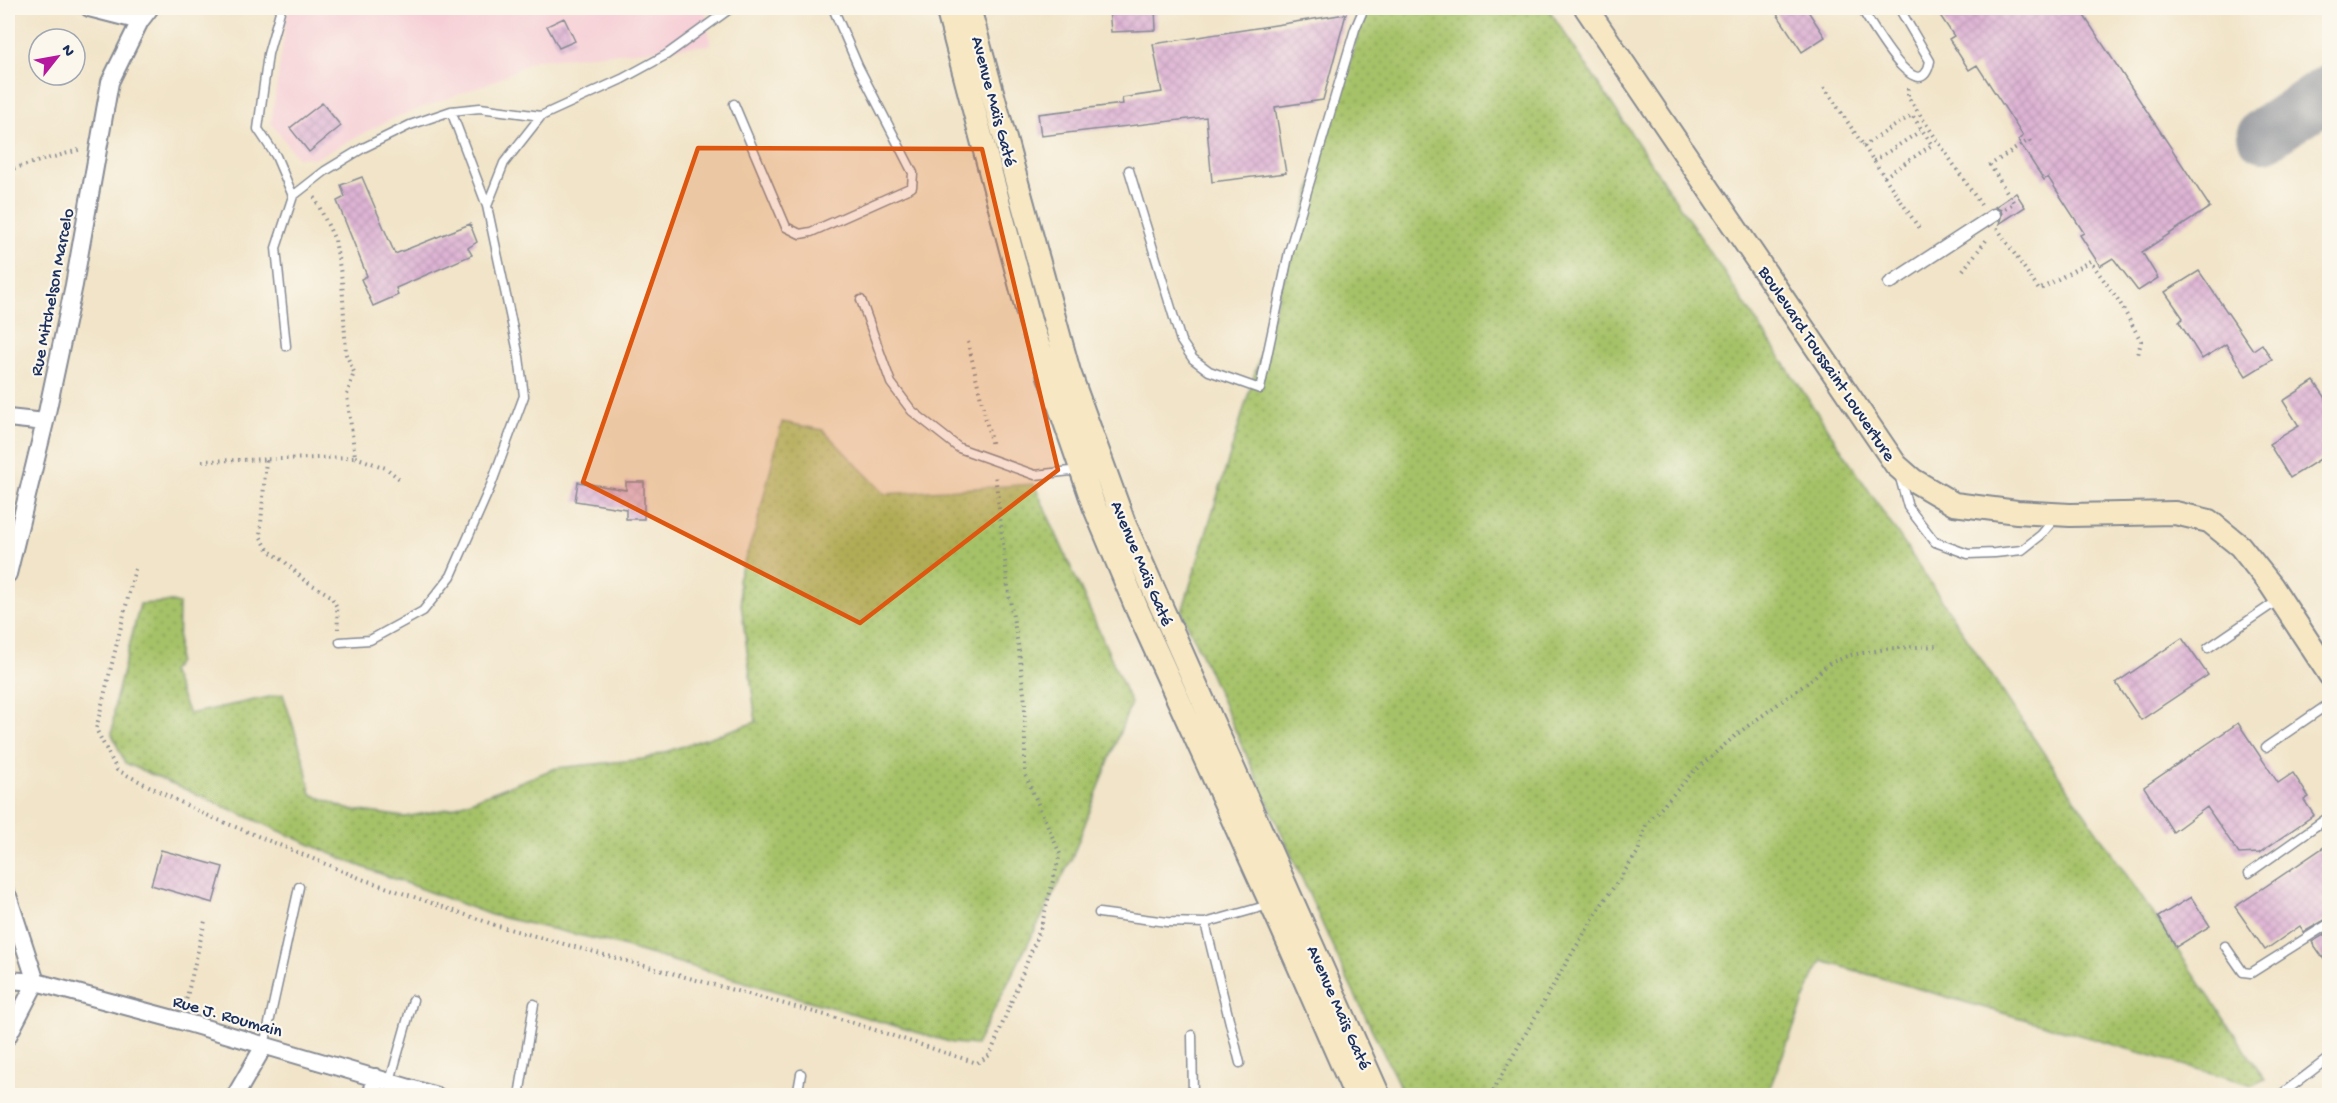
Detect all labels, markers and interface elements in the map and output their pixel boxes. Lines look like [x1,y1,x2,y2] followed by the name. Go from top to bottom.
[27,27,87,87] north arrow
[965,34,1020,170] street label: Avenue Maïs Gaté
[56,42,78,61] text: N
[27,207,80,378] street label: Rue Mitchelson Marcelo
[1752,262,1900,467] street label: Boulevard Toussaint Louverture
[1105,498,1177,630] street label: Avenue Maïs Gaté
[1301,943,1375,1074] street label: Avenue Maïs Gaté
[170,992,285,1043] street label: Rue J. Roumain

